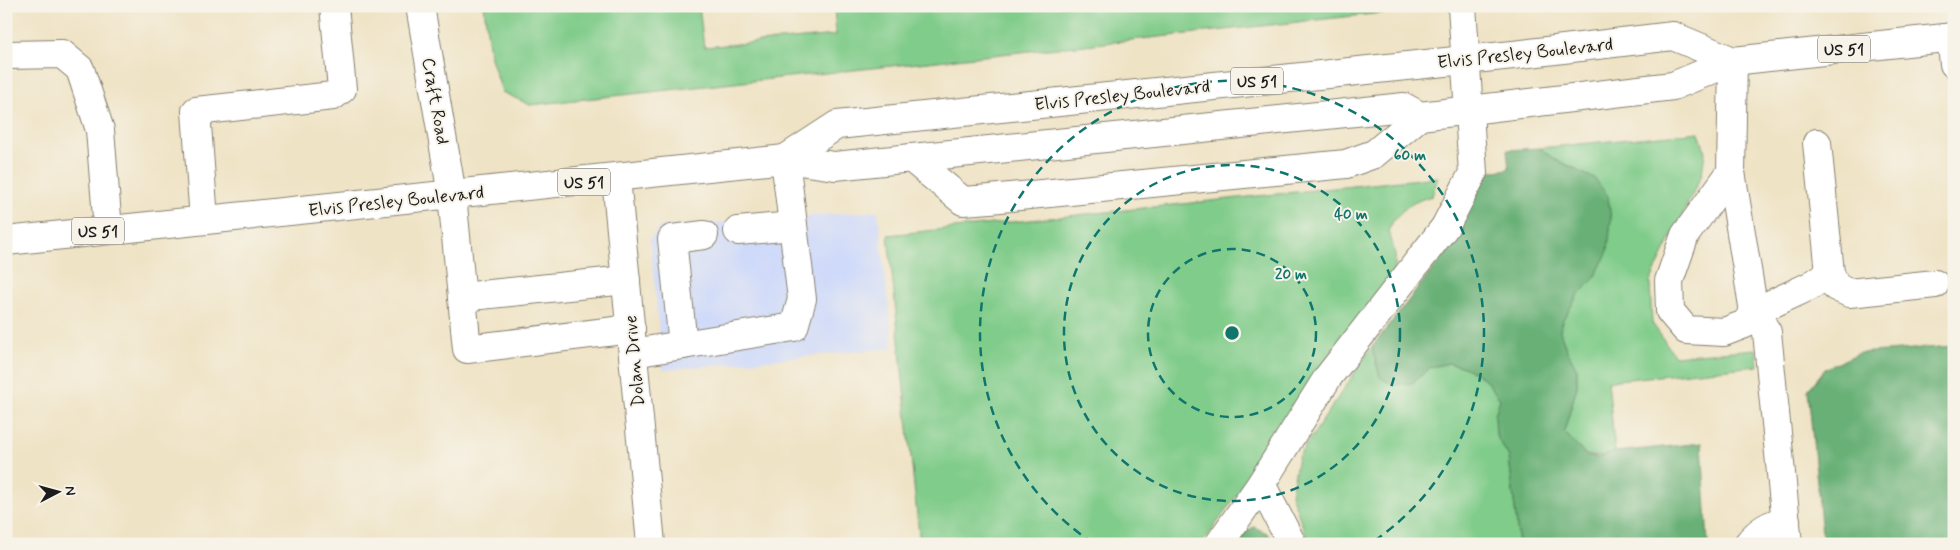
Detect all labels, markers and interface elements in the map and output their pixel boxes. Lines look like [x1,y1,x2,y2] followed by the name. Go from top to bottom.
[1436,33,1614,75] street label: Elvis Presley Boulevard
[1818,36,1870,62] road number: US 51
[416,56,454,147] street label: Craft Road
[1231,68,1283,94] road number: US 51
[1033,75,1211,117] street label: Elvis Presley Boulevard
[1394,146,1426,166] text: 60 m
[558,168,610,196] road number: US 51
[307,181,485,223] street label: Elvis Presley Boulevard
[1334,205,1368,225] text: 40 m
[72,218,124,245] road number: US 51
[1275,265,1307,285] text: 20 m
[619,314,651,408] street label: Dolan Drive
[1223,324,1241,342] centre of rings
[32,468,82,518] north arrow
[60,485,79,496] text: N

